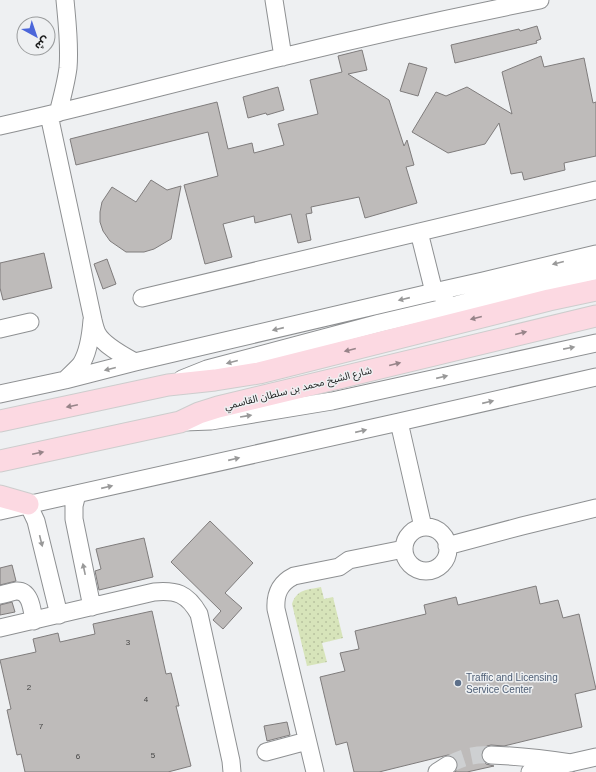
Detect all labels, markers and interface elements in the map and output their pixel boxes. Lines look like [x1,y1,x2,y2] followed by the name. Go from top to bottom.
[16,16,56,56] north arrow
[32,33,52,53] text: ش
[552,260,564,266] one-way arrow
[398,296,410,302] one-way arrow
[470,316,483,322] one-way arrow
[272,326,284,332] one-way arrow
[515,330,527,336] one-way arrow
[563,345,575,351] one-way arrow
[344,347,356,353] one-way arrow
[226,360,239,366] one-way arrow
[389,361,401,367] one-way arrow
[223,364,373,414] street label: شارع الشيخ محمد بن سلطان القاسمي
[104,366,117,372] one-way arrow
[436,374,449,380] one-way arrow
[481,398,494,404] one-way arrow
[66,403,78,409] one-way arrow
[240,412,252,418] one-way arrow
[355,427,367,433] one-way arrow
[32,449,44,455] one-way arrow
[228,455,240,461] one-way arrow
[101,484,113,490] one-way arrow
[38,535,44,547] one-way arrow
[81,563,87,575] one-way arrow
[126,638,131,647] house number: 3
[466,672,558,695] place label: Traffic and Licensing Service Center
[453,678,463,688] marker: Traffic and Licensing Service Center
[27,683,32,692] house number: 2
[144,695,149,704] house number: 4
[39,722,44,731] house number: 7
[151,751,156,760] house number: 5
[76,752,81,761] house number: 6

